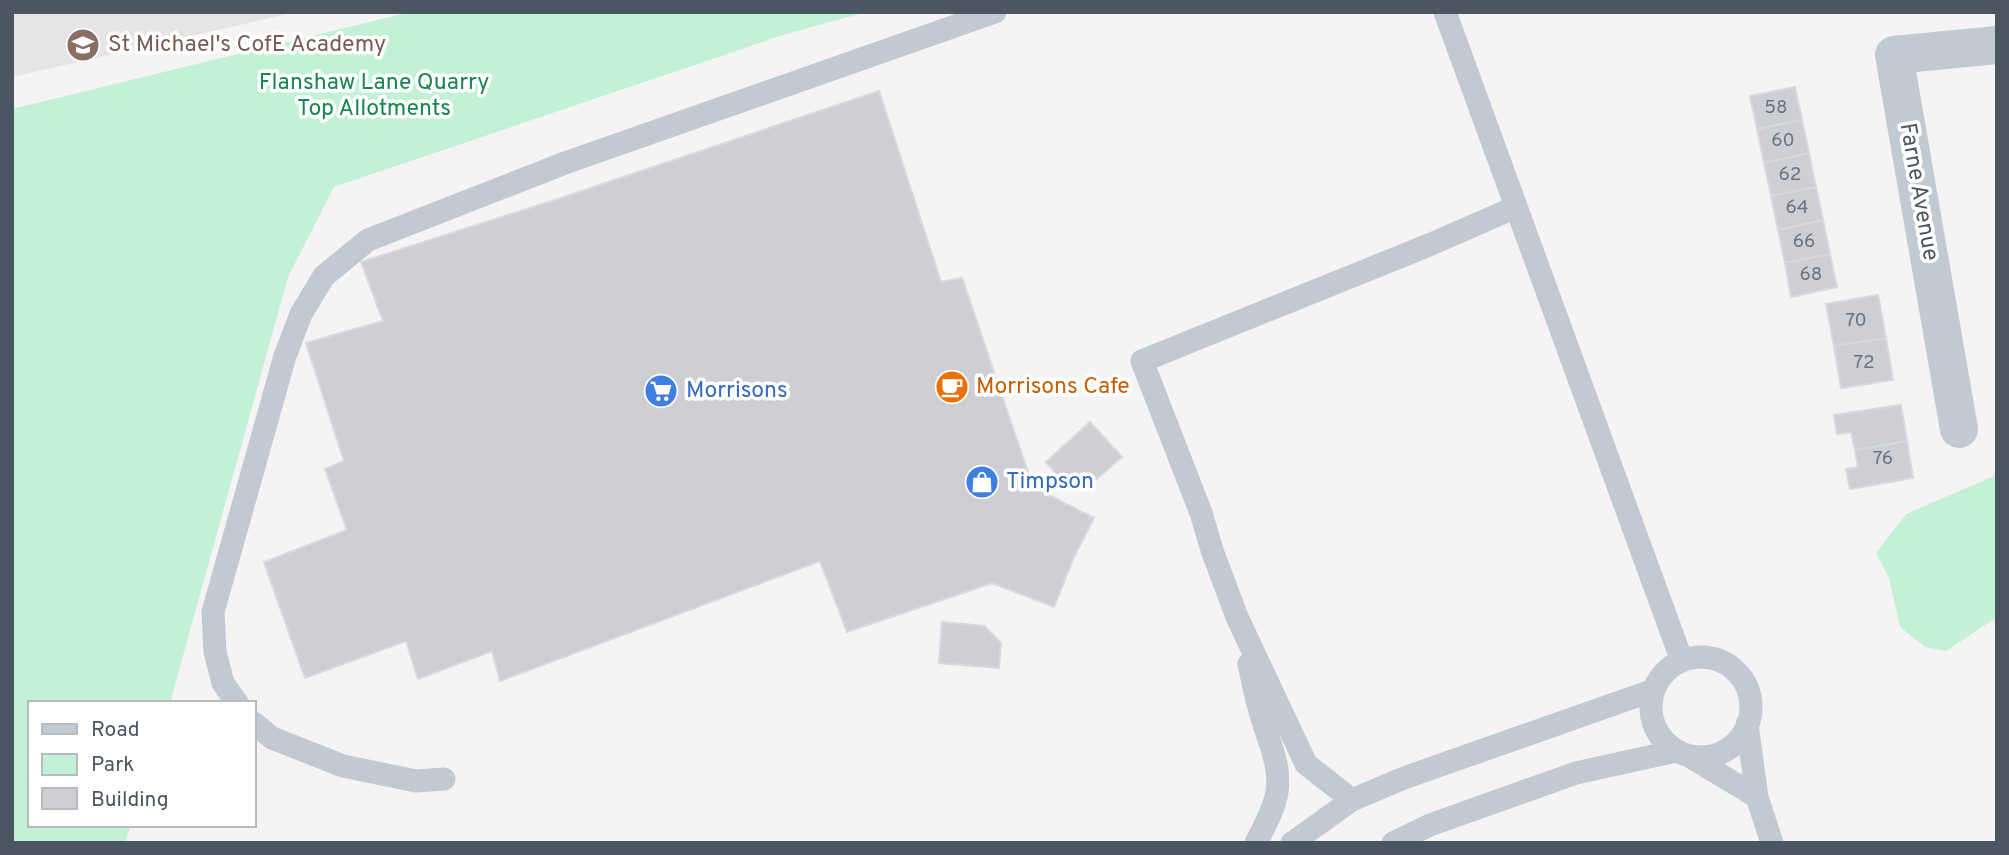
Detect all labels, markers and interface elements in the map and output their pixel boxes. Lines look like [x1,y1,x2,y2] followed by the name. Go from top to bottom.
[64,26,102,64] school or university icon: St Michael's CofE Academy
[108,31,386,60] place label: St Michael's CofE Academy
[259,69,489,124] park label: Flanshaw Lane Quarry Top Allotments
[1764,96,1788,120] house number: 58
[1892,121,1944,263] street label: Farne Avenue
[1771,129,1795,153] house number: 60
[1779,163,1801,187] house number: 62
[1785,196,1809,220] house number: 64
[1793,230,1815,254] house number: 66
[1800,263,1822,287] house number: 68
[1845,309,1867,333] house number: 70
[1853,351,1875,375] house number: 72
[933,368,971,406] cafe icon: Morrisons Cafe
[642,372,680,410] supermarket icon: Morrisons
[976,373,1130,402] place label: Morrisons Cafe
[686,377,788,406] place label: Morrisons
[1873,447,1893,471] house number: 76
[963,463,1001,501] shop icon: Timpson
[1006,468,1094,497] place label: Timpson
[28,701,256,827] legend
[91,717,140,744] text: Road
[91,752,134,779] text: Park
[91,787,169,814] text: Building

